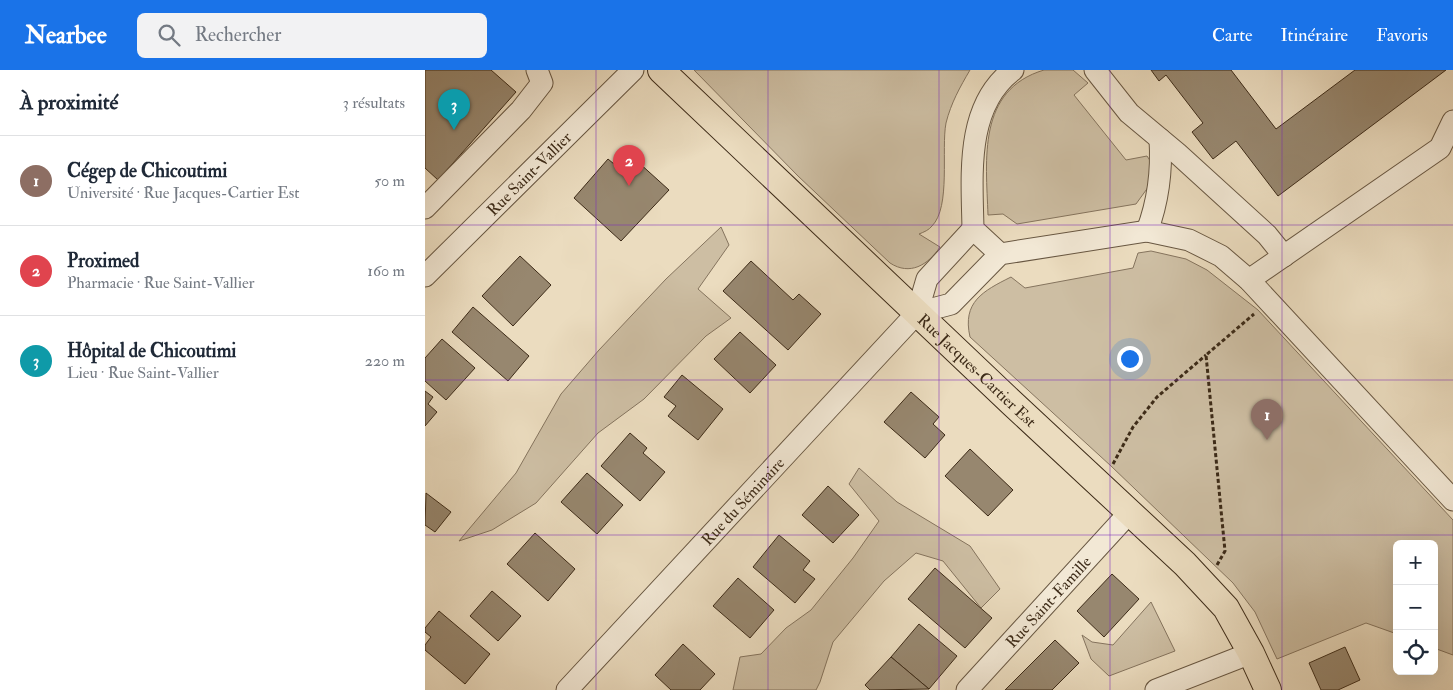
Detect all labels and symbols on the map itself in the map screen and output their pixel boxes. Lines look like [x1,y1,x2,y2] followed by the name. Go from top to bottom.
[438,89,470,130] pin: 3
[483,128,576,220] street label: Rue Saint-Vallier
[613,145,645,186] pin: 2
[913,310,1040,432] street label: Rue Jacques-Cartier Est
[1117,346,1143,372] your location
[1251,399,1283,440] pin: 1
[697,453,789,550] street label: Rue du Séminaire
[1002,552,1096,652] street label: Rue Saint-Famille

